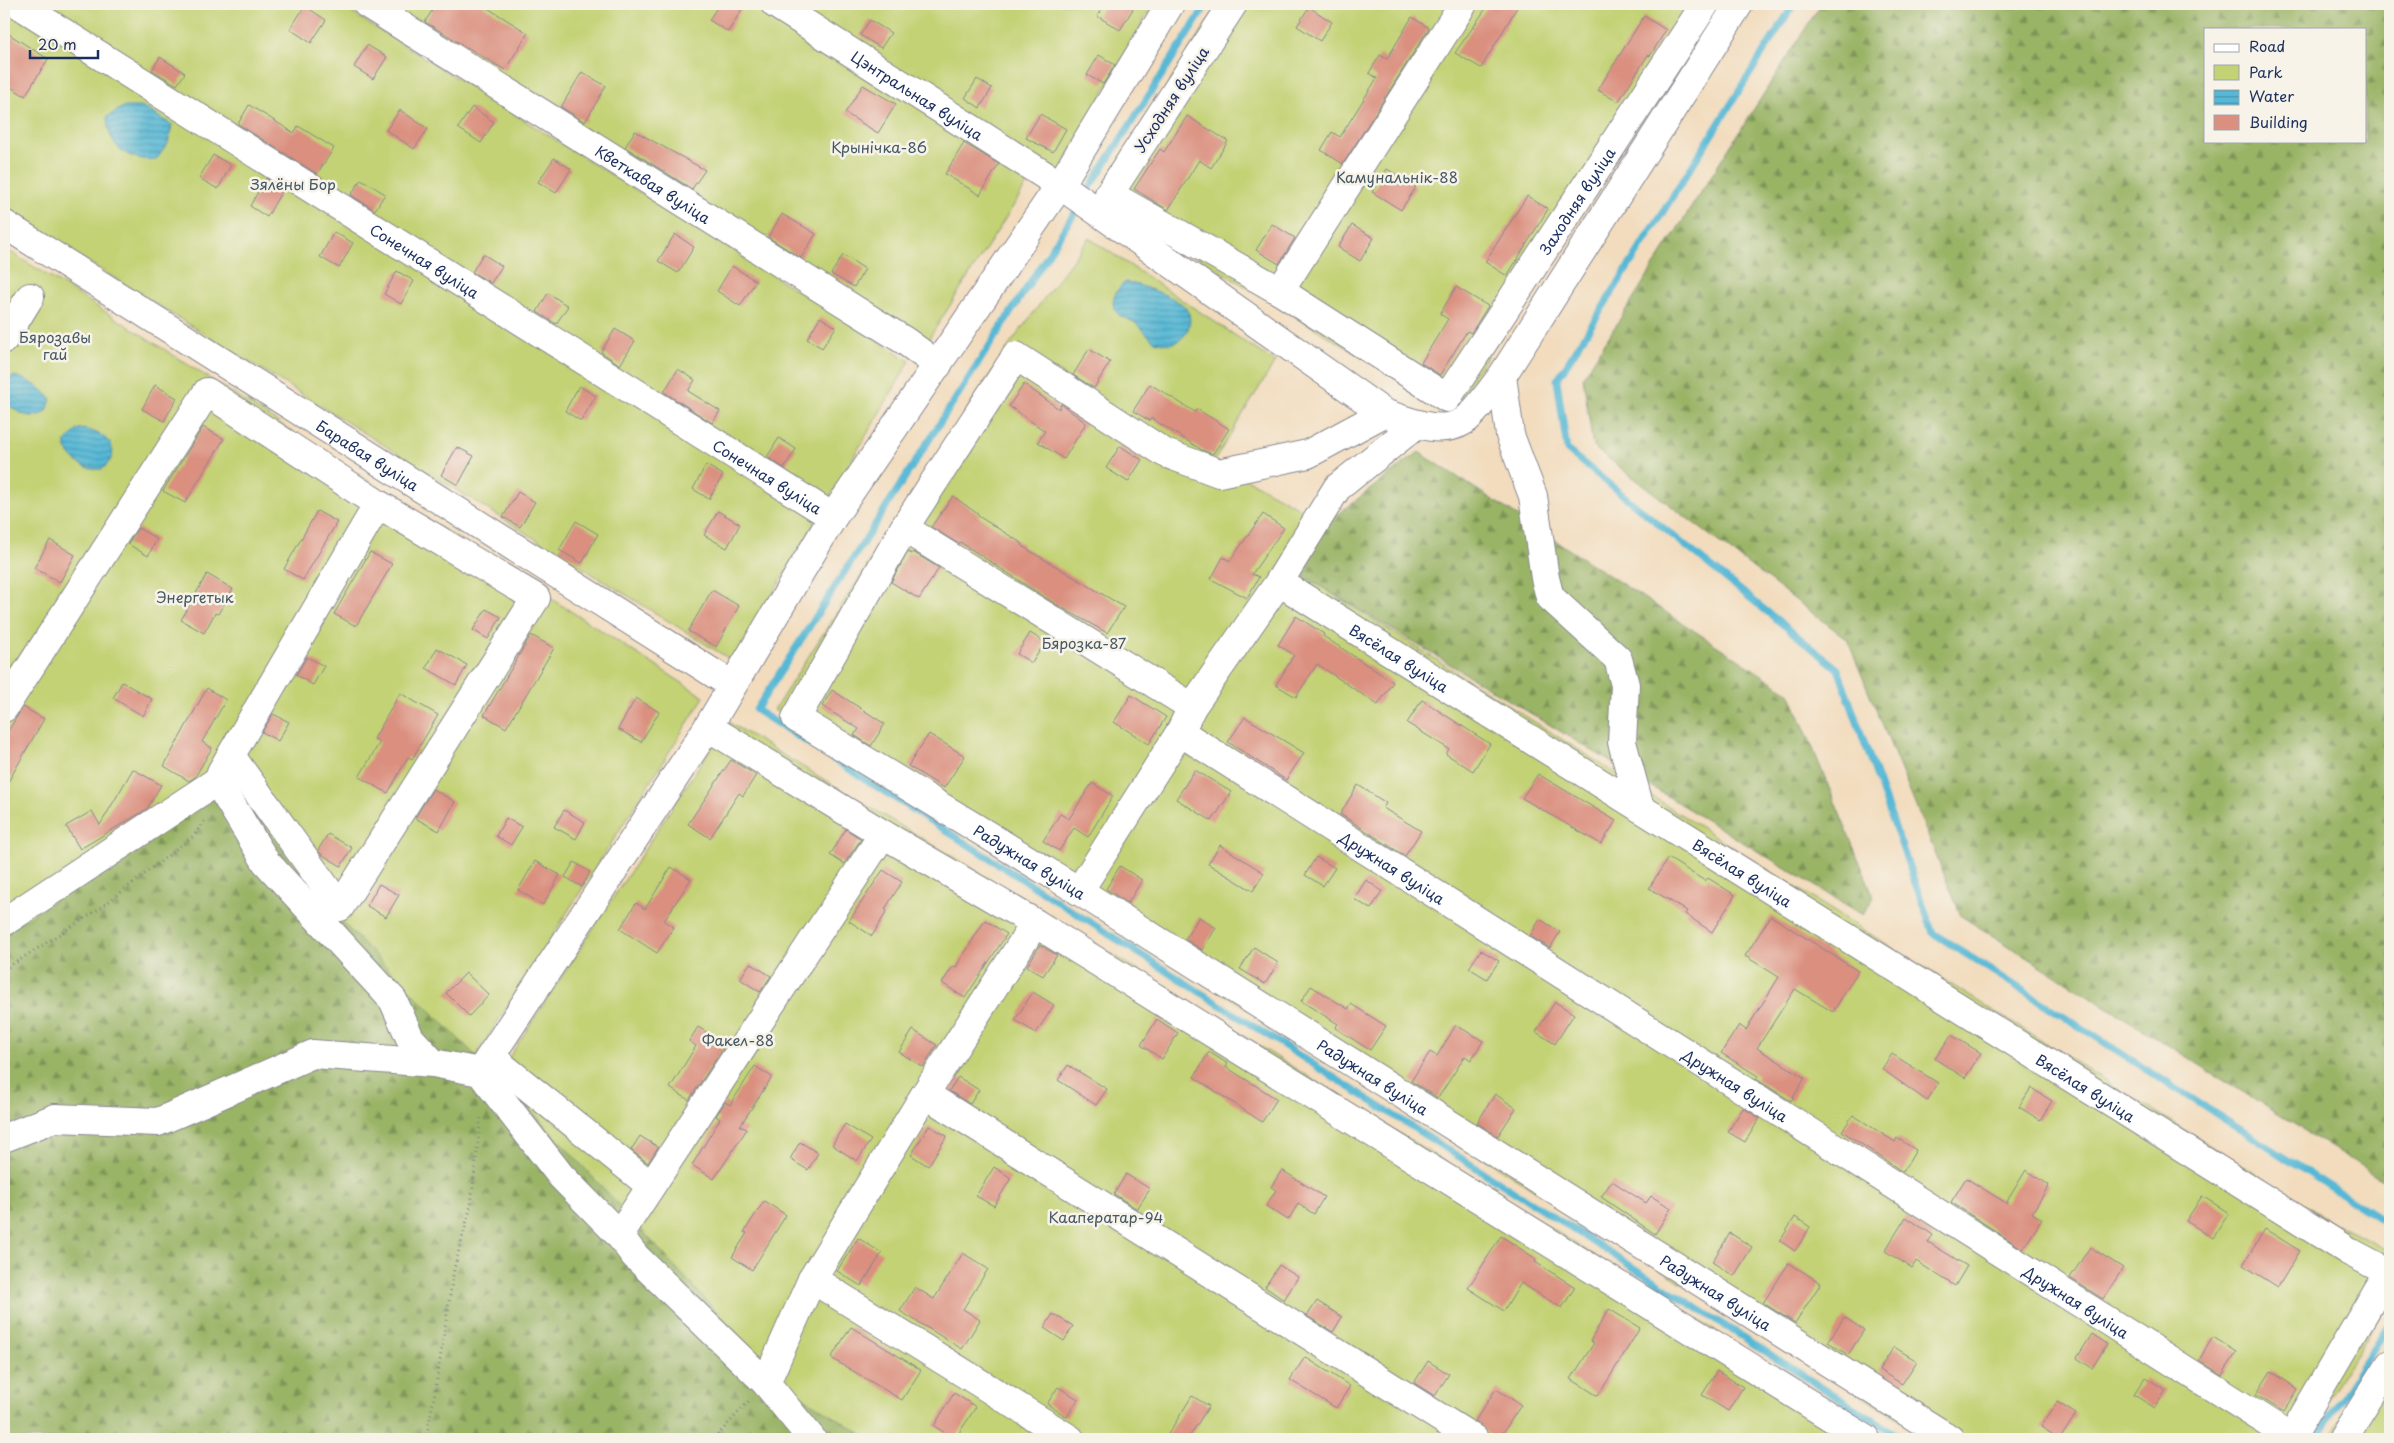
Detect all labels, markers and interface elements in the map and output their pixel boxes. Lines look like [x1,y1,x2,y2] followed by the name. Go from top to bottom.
[30,28,98,60] scale bar
[2204,28,2366,142] legend
[38,32,77,55] text: 20 m
[2249,34,2285,57] text: Road
[1128,41,1214,157] street label: Усходняя вуліца
[847,44,989,146] street label: Цэнтральная вуліца
[2249,60,2283,83] text: Park
[2249,84,2294,107] text: Water
[2249,110,2308,133] text: Building
[831,135,927,158] park label: Крынічка-86
[591,139,716,229] street label: Кветкавая вуліца
[1533,142,1620,259] street label: Заходняя вуліца
[1336,165,1458,188] park label: Камунальнік-88
[250,172,336,195] park label: Зялёны Бор
[366,217,485,304] street label: Сонечная вуліца
[19,325,91,365] park label: Бярозавы гай
[312,413,425,496] street label: Баравая вуліца
[709,433,828,519] street label: Сонечная вуліца
[156,585,234,608] park label: Энергетык
[1345,618,1454,698] street label: Вясёлая вуліца
[1042,631,1127,654] park label: Бярозка-87
[970,818,1091,905] street label: Радужная вуліца
[1335,824,1451,910] street label: Дружная вуліца
[1689,832,1798,912] street label: Вясёлая вуліца
[702,1028,774,1051] park label: Факел-88
[1313,1032,1434,1120] street label: Радужная вуліца
[1677,1042,1794,1127] street label: Дружная вуліца
[2032,1047,2141,1127] street label: Вясёлая вуліца
[1049,1205,1163,1228] park label: Кааператар-94
[1656,1248,1777,1336] street label: Радужная вуліца
[2019,1258,2135,1344] street label: Дружная вуліца

